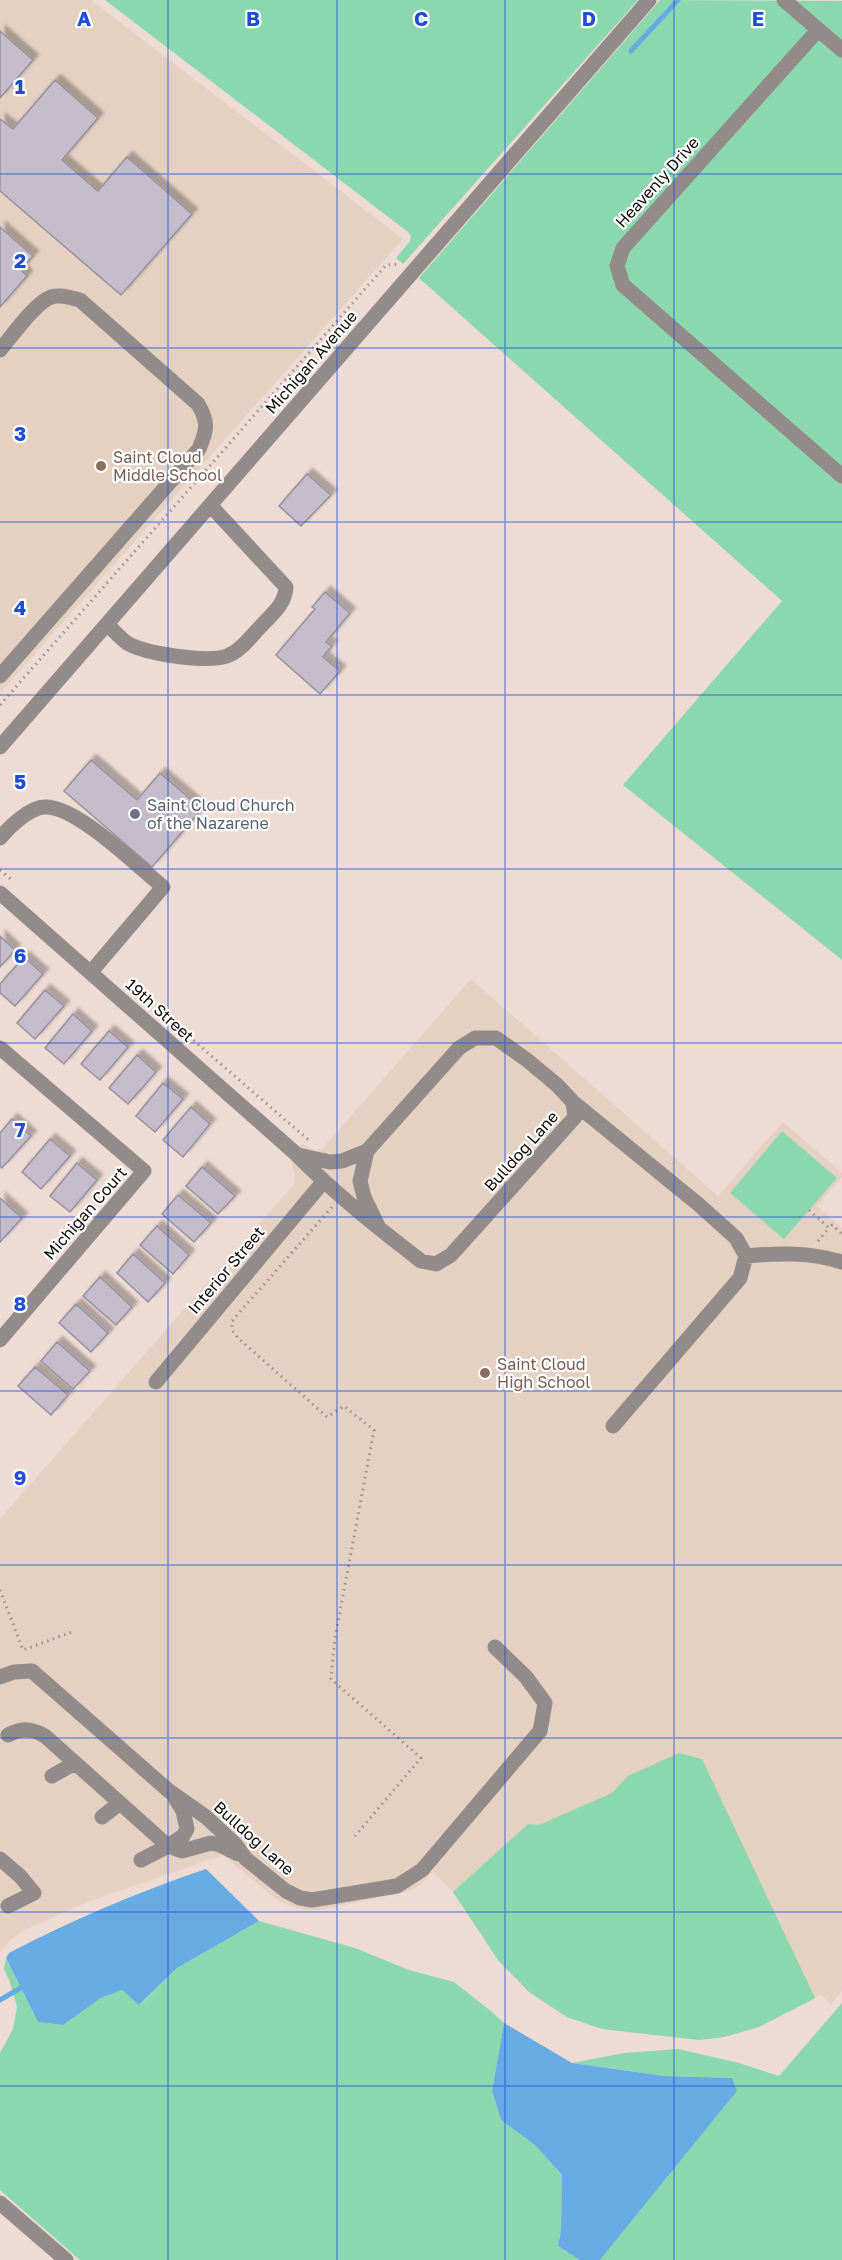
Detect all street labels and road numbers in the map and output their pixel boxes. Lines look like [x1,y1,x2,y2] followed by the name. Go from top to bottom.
[611,132,703,232] street label: Heavenly Drive
[261,306,361,418] street label: Michigan Avenue
[122,974,198,1046] street label: 19th Street
[480,1107,562,1195] street label: Bulldog Lane
[39,1162,131,1264] street label: Michigan Court
[184,1222,268,1318] street label: Interior Street
[210,1797,298,1879] street label: Bulldog Lane

